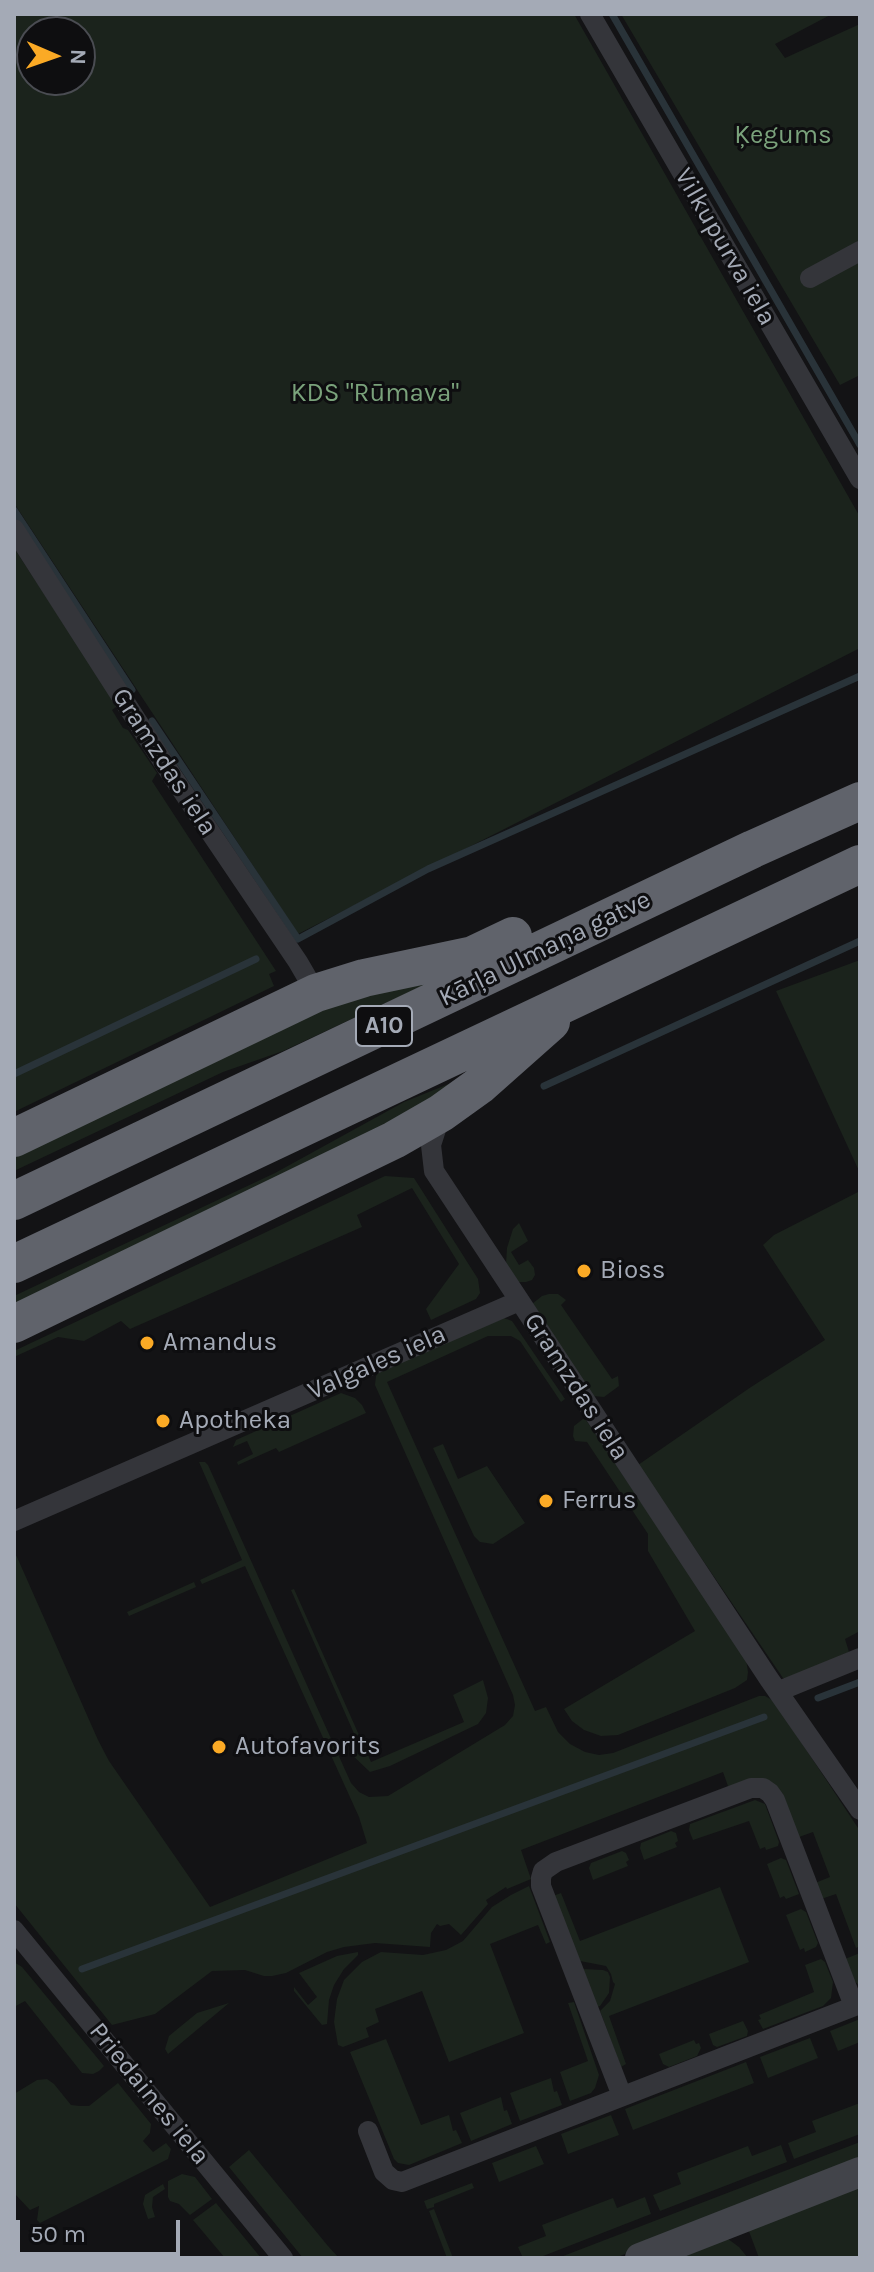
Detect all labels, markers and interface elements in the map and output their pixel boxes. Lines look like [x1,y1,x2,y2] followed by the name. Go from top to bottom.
[16,16,96,96] north arrow
[65,48,91,65] text: N
[734,120,832,152] park label: Ķegums
[667,163,783,331] street label: Vilkupurva iela
[291,378,459,410] park label: KDS "Rūmava"
[105,682,223,842] street label: Gramzdas iela
[434,884,656,1014] street label: Kārļa Ulmaņa gatve
[356,1006,412,1046] road number: A10
[600,1255,665,1287] place label: Bioss
[575,1262,593,1280] marker: Bioss
[517,1307,635,1467] street label: Gramzdas iela
[303,1319,451,1407] street label: Valgales iela
[163,1327,277,1359] place label: Amandus
[138,1334,156,1352] marker: Amandus
[179,1405,291,1437] place label: Apotheka
[154,1412,172,1430] marker: Apotheka
[562,1485,636,1517] place label: Ferrus
[537,1492,555,1510] marker: Ferrus
[235,1731,381,1763] place label: Autofavorits
[210,1738,228,1756] marker: Autofavorits
[82,2017,216,2171] street label: Priedaines iela
[20,2204,184,2254] scale bar
[30,2220,86,2248] text: 50 m

